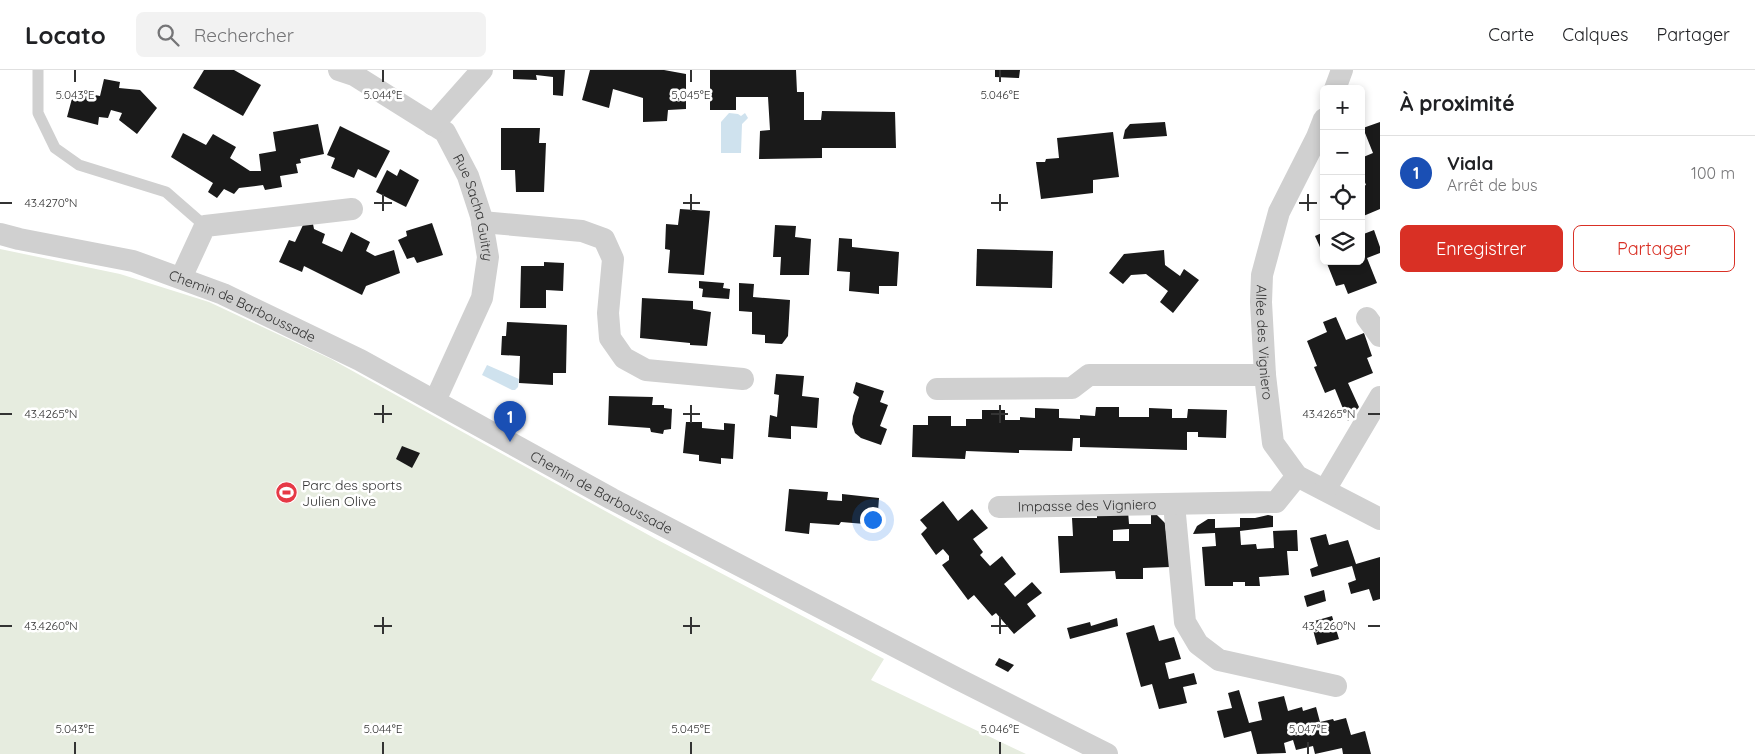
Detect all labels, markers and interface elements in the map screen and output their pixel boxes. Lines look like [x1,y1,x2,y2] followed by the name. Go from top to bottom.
[136,12,486,57] search box
[25,20,106,50] text: Locato
[154,21,182,49] icon: search
[194,23,294,47] text: Rechercher
[1488,23,1534,46] text: Carte
[1562,23,1629,46] text: Calques
[1657,23,1730,46] text: Partager
[1320,85,1365,265] map controls
[1320,85,1365,130] button: +
[56,87,95,102] text: 5.043°E
[363,87,403,102] text: 5.044°E
[671,87,711,102] text: 5.045°E
[980,87,1020,102] text: 5.046°E
[1400,90,1515,116] text: À proximité
[1320,130,1365,175] button: −
[449,151,497,263] street label: Rue Sacha Guitry
[1447,151,1493,175] text: Viala
[1413,163,1419,183] text: 1
[1691,163,1735,183] text: 100 m
[1320,175,1365,220] button: locate
[1447,175,1538,195] text: Arrêt de bus
[24,195,78,210] text: 43.4270°N
[1320,220,1365,265] button: layers
[1400,225,1563,272] button: Enregistrer
[1573,225,1735,272] button: Partager
[166,266,319,346] street label: Chemin de Barboussade
[1252,284,1277,401] street label: Allée des Vigniero
[494,401,526,442] pin: 1
[24,406,78,421] text: 43.4265°N
[1302,406,1356,421] text: 43.4265°N
[527,447,676,538] street label: Chemin de Barboussade
[302,476,402,510] place label: Parc des sports Julien Olive
[274,481,298,505] sports icon: Parc des sports Julien Olive
[1018,495,1156,516] street label: Impasse des Vigniero
[860,507,886,533] your location
[24,618,78,633] text: 43.4260°N
[1302,618,1356,633] text: 43.4260°N
[56,721,95,736] text: 5.043°E
[363,721,403,736] text: 5.044°E
[671,721,711,736] text: 5.045°E
[980,721,1020,736] text: 5.046°E
[1289,721,1327,736] text: 5.047°E

